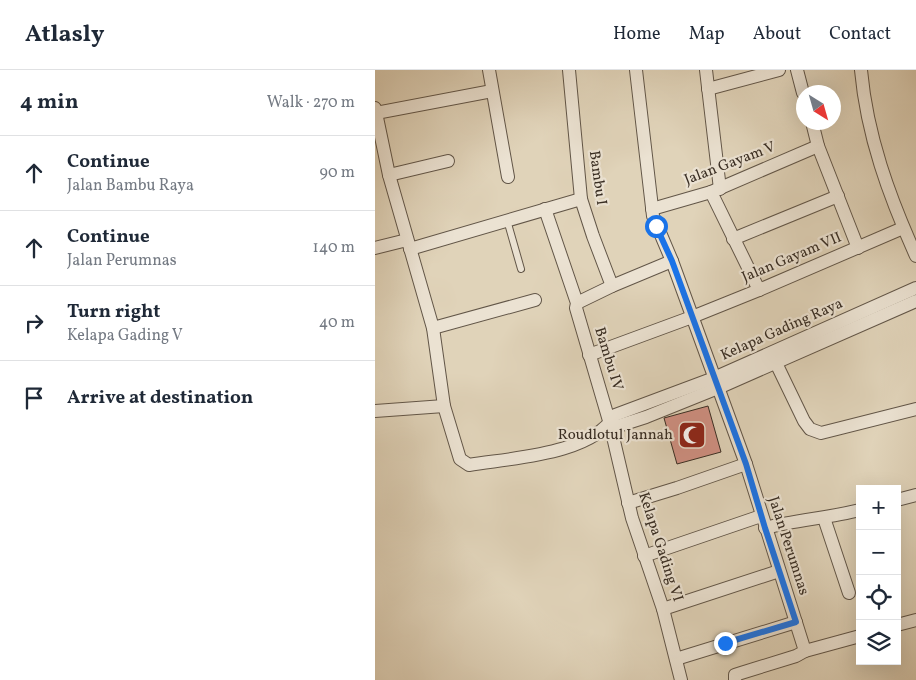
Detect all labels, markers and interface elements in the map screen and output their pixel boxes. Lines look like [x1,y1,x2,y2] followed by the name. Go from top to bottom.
[25,18,104,52] text: Atlasly
[613,22,661,47] text: Home
[689,22,725,47] text: Map
[753,22,801,47] text: About
[829,22,891,47] text: Contact
[796,85,841,130] north arrow
[20,88,79,117] text: 4 min
[267,92,355,114] text: Walk · 270 m
[681,137,779,191] street label: Jalan Gayam V
[67,149,150,175] text: Continue
[583,149,611,207] street label: Bambu I
[20,159,48,187] icon: ahead
[319,162,355,184] text: 90 m
[67,175,194,197] text: Jalan Bambu Raya
[645,215,668,238] route start
[67,224,150,250] text: Continue
[739,228,845,288] street label: Jalan Gayam VII
[20,234,48,262] icon: ahead
[313,237,355,259] text: 140 m
[67,250,177,272] text: Jalan Perumnas
[718,294,846,366] street label: Kelapa Gading Raya
[67,299,160,325] text: Turn right
[20,309,48,337] icon: right
[319,312,355,334] text: 40 m
[67,325,183,347] text: Kelapa Gading V
[588,325,628,393] street label: Bambu IV
[20,384,48,412] icon: arrive
[67,385,253,411] text: Arrive at destination
[677,420,707,450] mosque icon: Roudlotul Jannah
[558,425,673,446] place label: Roudlotul Jannah
[856,485,901,665] map controls
[856,485,901,530] button: +
[632,490,688,604] street label: Kelapa Gading VI
[762,494,814,598] street label: Jalan Perumnas
[856,530,901,575] button: −
[856,575,901,620] button: locate
[856,620,901,665] button: layers
[714,632,737,655] route end

